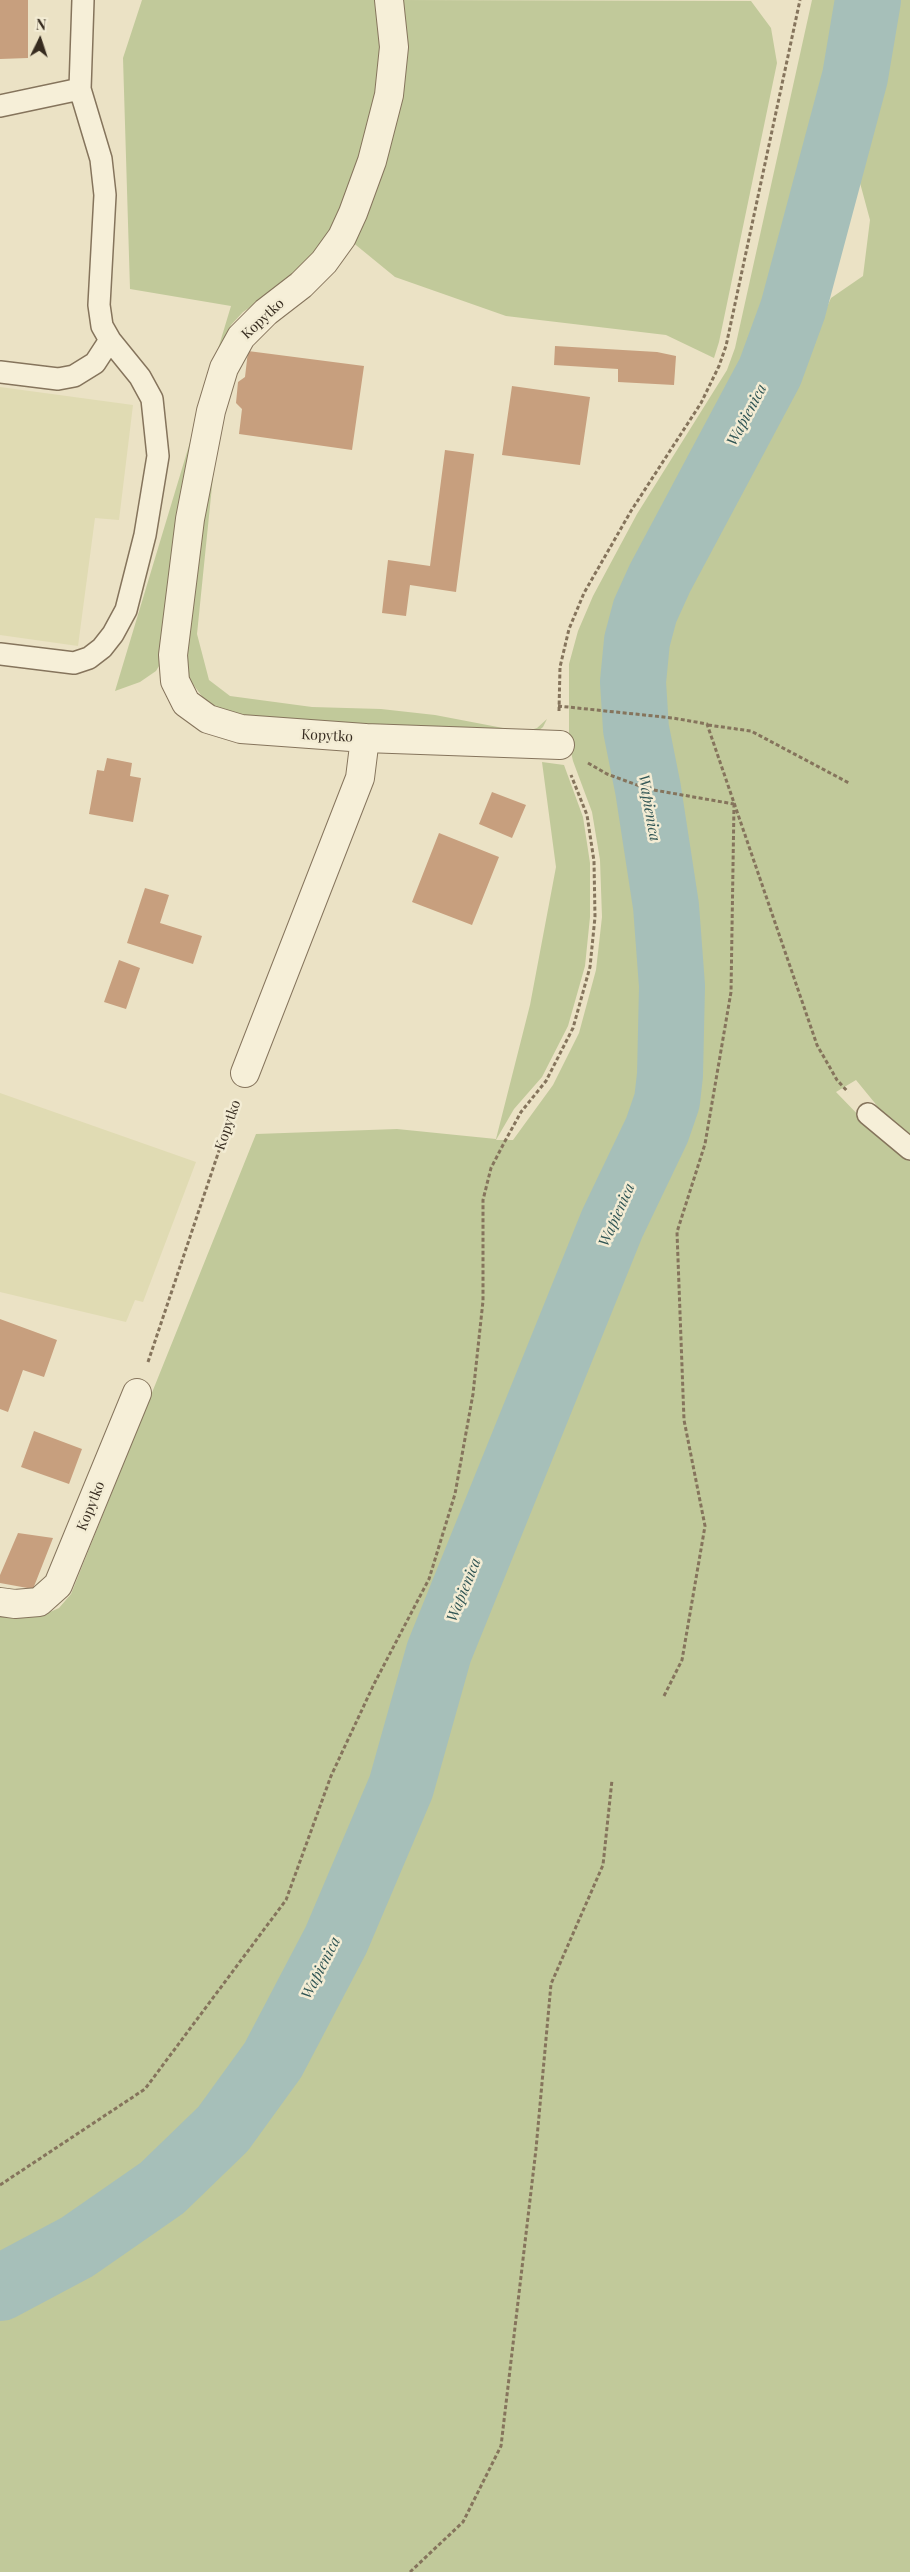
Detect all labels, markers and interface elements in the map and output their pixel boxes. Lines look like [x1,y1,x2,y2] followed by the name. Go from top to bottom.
[15,15,65,65] north arrow
[35,15,47,34] text: N
[238,295,288,343] street label: Kopytko
[723,381,771,449] water label: Wapienica
[301,726,353,746] street label: Kopytko
[634,773,664,843] water label: Wapienica
[212,1098,244,1152] street label: Kopytko
[595,1181,639,1249] water label: Wapienica
[74,1479,108,1533] street label: Kopytko
[443,1555,485,1625] water label: Wapienica
[298,1934,344,2002] water label: Wapienica

